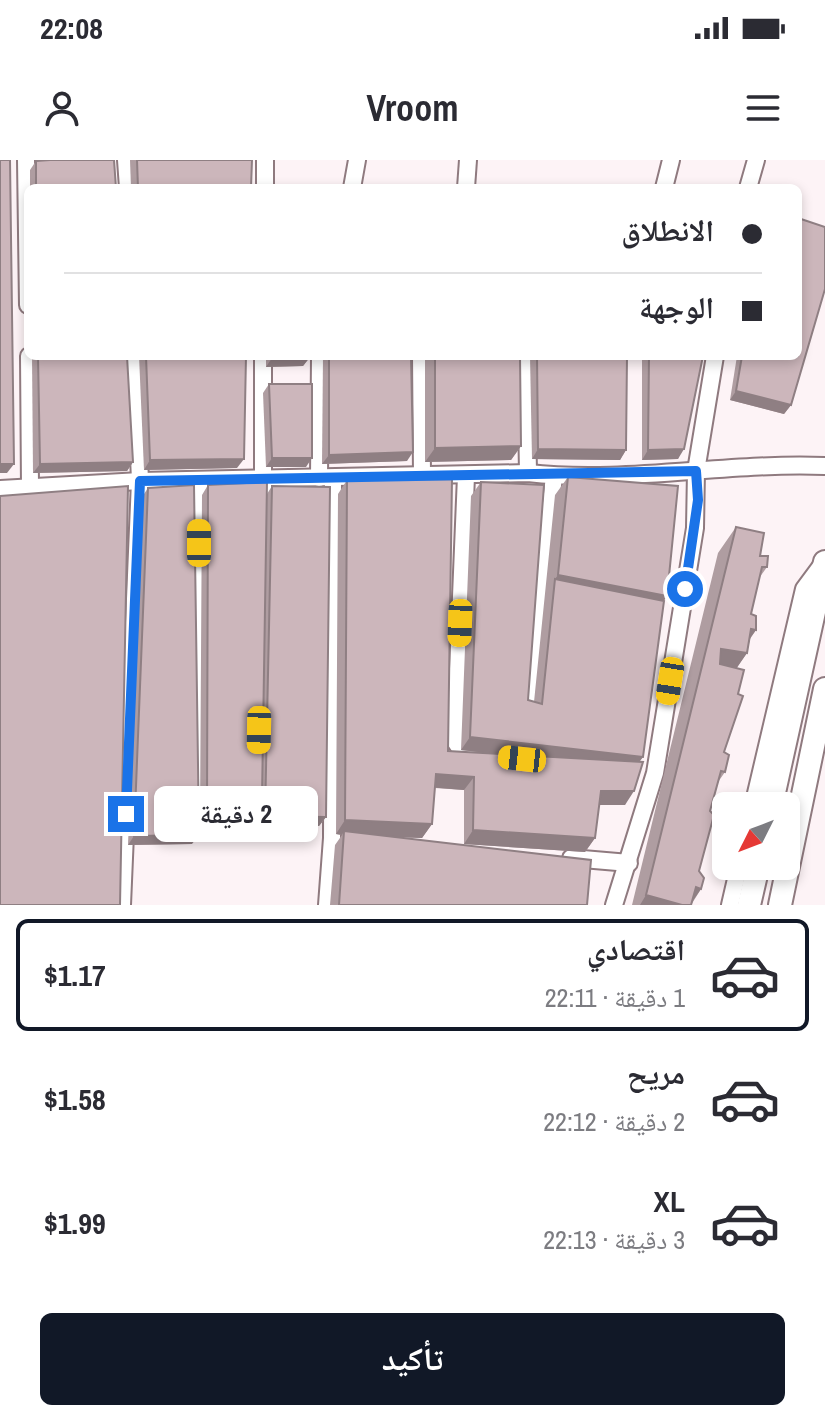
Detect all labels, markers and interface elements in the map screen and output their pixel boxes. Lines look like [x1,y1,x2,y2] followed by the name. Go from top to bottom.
[40,8,103,48] text: 22:08
[367,84,458,132] text: Vroom
[40,86,84,130] icon: person
[741,86,785,130] icon: menu
[621,210,714,250] text: الانطلاق
[639,287,714,327] text: الوجهة
[187,519,211,567] car
[667,571,703,607] route start
[447,599,473,647] car
[654,655,686,707] car
[247,706,271,754] car
[497,745,547,773] car
[154,786,318,842] callout: 2 دقيقة
[712,792,800,880] north arrow
[712,792,800,880] map controls
[108,796,144,832] route end
[200,796,272,831] text: 2 دقيقة
[587,929,685,969] text: اقتصادي
[709,939,781,1011] icon: car
[44,955,106,995] text: $1.17
[545,980,685,1015] text: 1 دقيقة · 22:11
[627,1053,685,1093] text: مريح
[709,1063,781,1135] icon: car
[44,1079,106,1119] text: $1.58
[543,1104,685,1139] text: 2 دقيقة · 22:12
[654,1181,685,1221] text: XL
[709,1187,781,1259] icon: car
[44,1203,106,1243] text: $1.99
[543,1222,685,1257] text: 3 دقيقة · 22:13
[40,1313,785,1405] button: تأكيد

